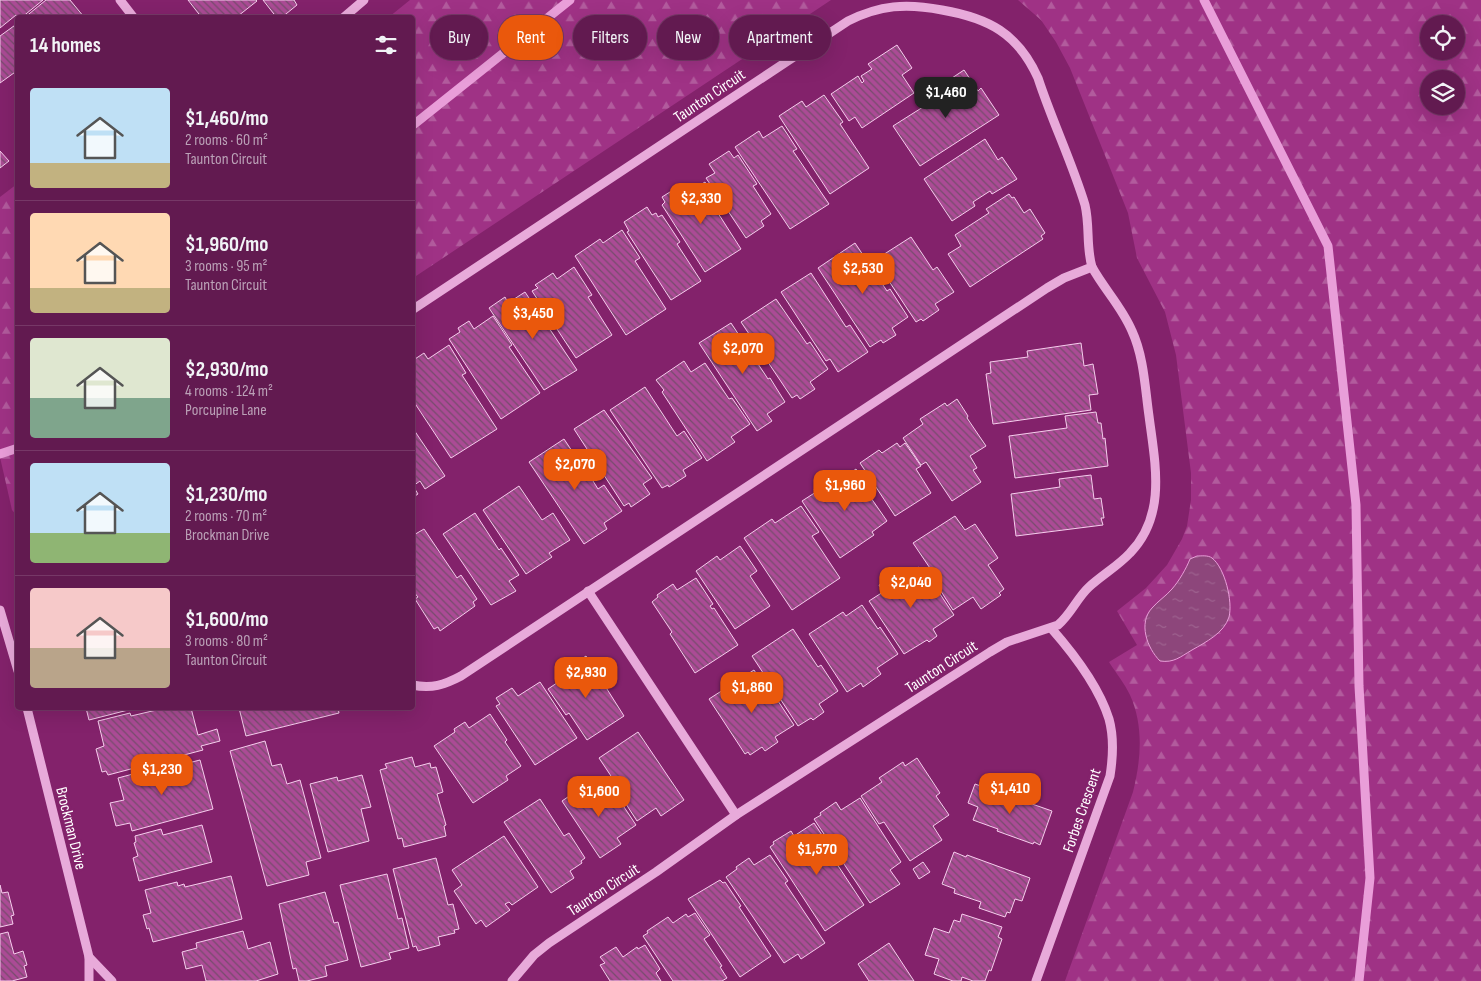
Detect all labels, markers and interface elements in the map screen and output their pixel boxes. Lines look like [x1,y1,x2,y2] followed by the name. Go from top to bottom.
[430,15,488,60] chip: Buy
[498,15,563,60] chip: Rent
[573,15,647,60] chip: Filters
[657,15,719,60] chip: New
[729,15,831,60] chip: Apartment
[1420,15,1465,115] map controls
[1420,15,1465,60] button: locate
[372,31,400,59] icon: filters
[30,33,101,58] text: 14 homes
[671,65,749,127] street label: Taunton Circuit
[1420,70,1465,115] button: layers
[905,76,987,119] pin: $1,460
[925,83,967,102] text: $1,460
[185,106,269,131] text: $1,460/mo
[70,108,130,168] icon: home
[185,131,268,150] text: 2 rooms · 60 m²
[185,150,267,169] text: Taunton Circuit
[660,182,742,225] pin: $2,330
[681,189,721,208] text: $2,330
[185,232,268,257] text: $1,960/mo
[70,233,130,293] icon: home
[822,252,904,295] pin: $2,530
[185,257,267,276] text: 3 rooms · 95 m²
[843,259,883,278] text: $2,530
[185,276,267,295] text: Taunton Circuit
[492,298,574,340] pin: $3,450
[512,304,554,323] text: $3,450
[702,332,784,375] pin: $2,070
[723,339,763,358] text: $2,070
[185,357,268,382] text: $2,930/mo
[70,358,130,418] icon: home
[185,382,273,401] text: 4 rooms · 124 m²
[185,401,267,420] text: Porcupine Lane
[534,448,616,491] pin: $2,070
[555,455,595,474] text: $2,070
[804,470,886,512] pin: $1,960
[824,476,866,495] text: $1,960
[185,482,267,507] text: $1,230/mo
[70,483,130,543] icon: home
[185,507,267,526] text: 2 rooms · 70 m²
[185,526,269,545] text: Brockman Drive
[870,566,952,609] pin: $2,040
[890,573,932,592] text: $2,040
[185,607,269,632] text: $1,600/mo
[70,608,130,668] icon: home
[185,632,268,651] text: 3 rooms · 80 m²
[902,637,981,698] street label: Taunton Circuit
[185,651,267,670] text: Taunton Circuit
[545,656,627,699] pin: $2,930
[565,663,607,682] text: $2,930
[711,672,793,714] pin: $1,860
[731,678,773,697] text: $1,860
[121,754,203,796] pin: $1,230
[142,760,182,779] text: $1,230
[1059,766,1106,855] street label: Forbes Crescent
[969,772,1051,815] pin: $1,410
[558,776,640,818] pin: $1,600
[990,779,1030,798] text: $1,410
[578,782,620,801] text: $1,600
[51,785,90,872] street label: Brockman Drive
[776,834,858,876] pin: $1,570
[797,840,837,859] text: $1,570
[564,860,643,921] street label: Taunton Circuit

